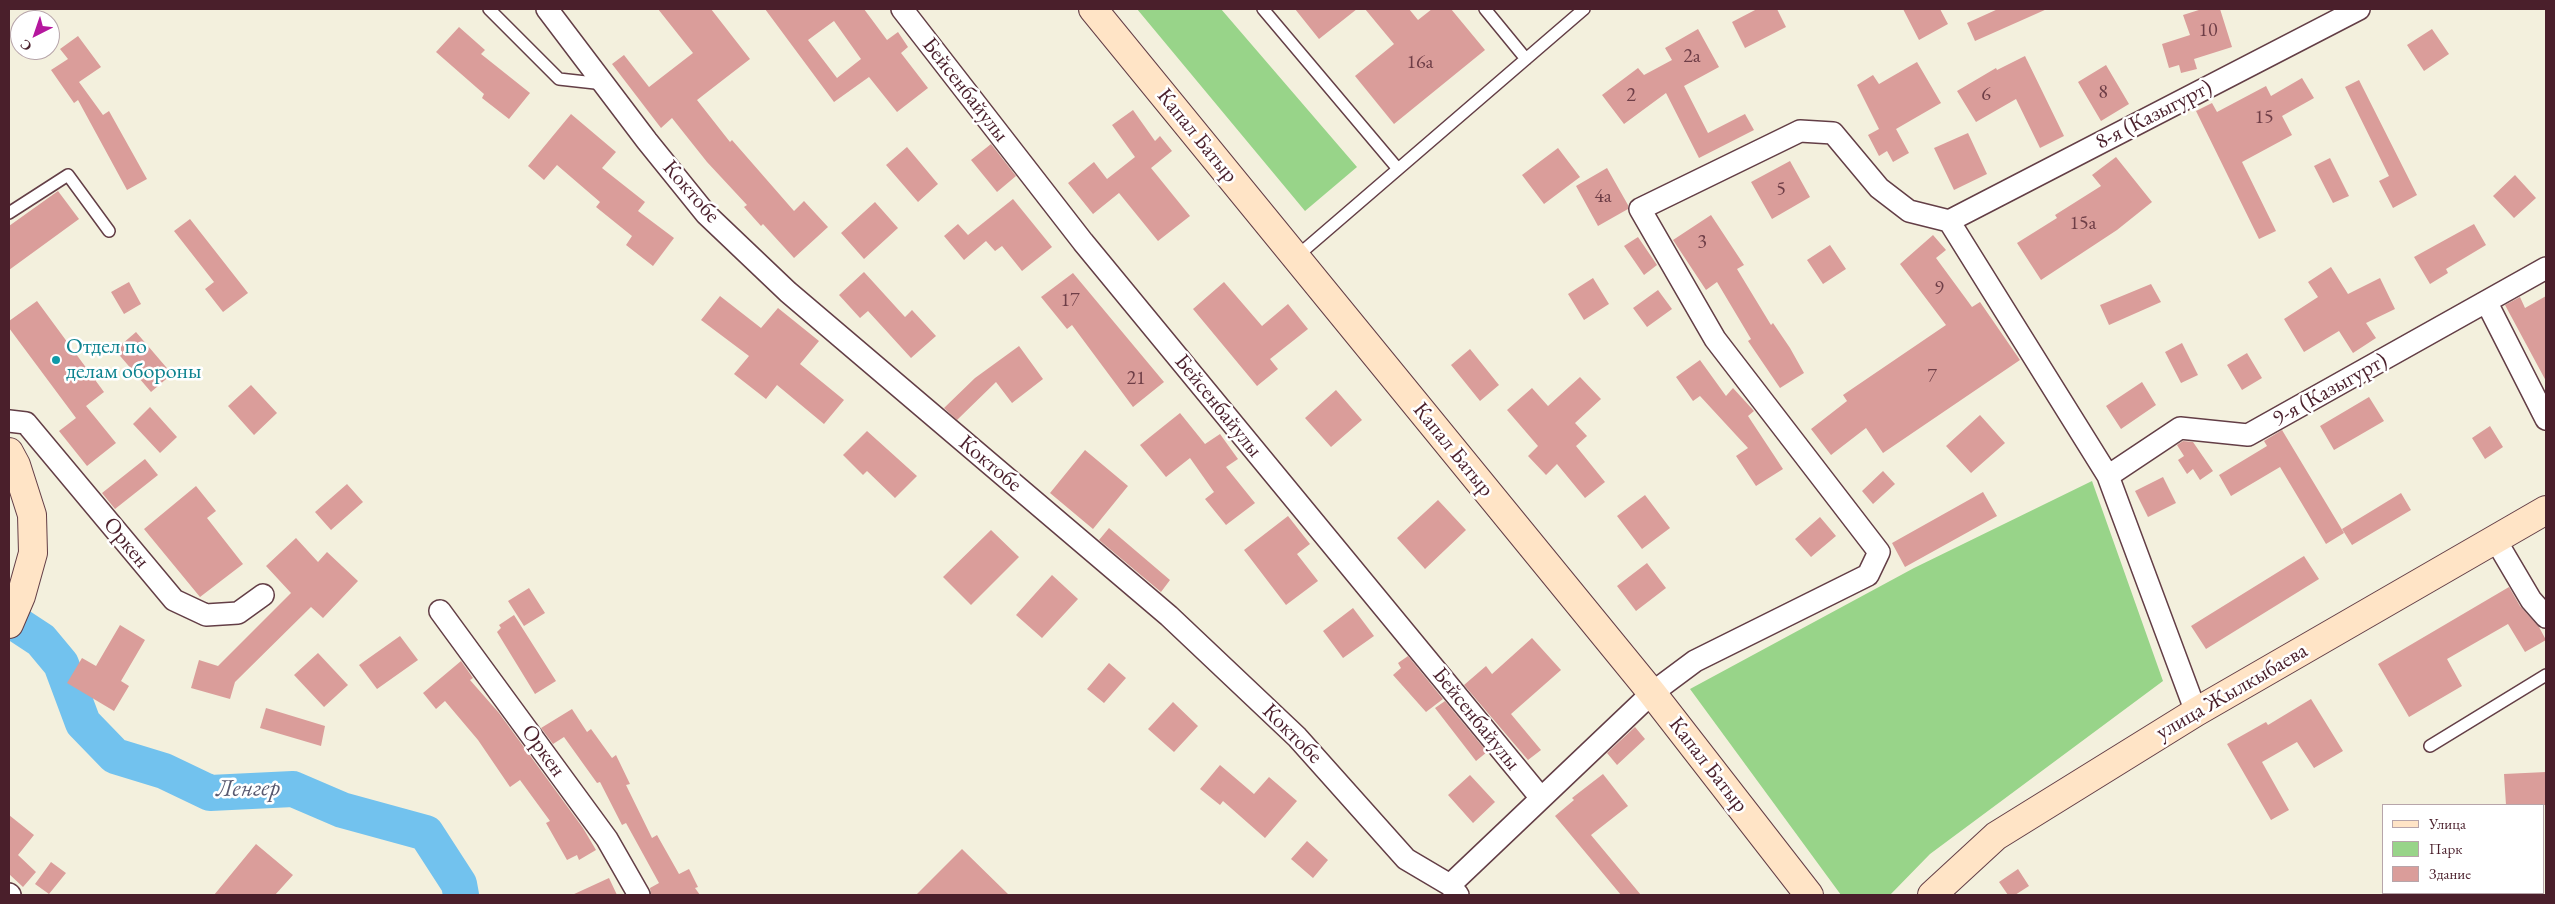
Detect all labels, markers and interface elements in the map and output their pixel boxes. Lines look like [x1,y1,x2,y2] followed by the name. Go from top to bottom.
[10,10,60,60] north arrow
[2198,19,2218,43] house number: 10
[916,33,1014,147] street label: Бейсенбайулы
[16,36,35,56] text: С
[1683,45,1701,69] house number: 2а
[1406,51,1434,75] house number: 16а
[2091,74,2217,156] street label: 8-я (Казыгурт)
[2098,81,2108,105] house number: 8
[1981,83,1991,107] house number: 6
[1151,84,1243,188] street label: Капал Батыр
[1626,84,1636,108] house number: 2
[2254,106,2274,130] house number: 15
[657,155,725,229] street label: Коктобе
[1776,178,1786,202] house number: 5
[1594,185,1612,209] house number: 4а
[2069,212,2097,236] house number: 15а
[1697,231,1707,255] house number: 3
[1934,277,1944,301] house number: 9
[1060,289,1080,313] house number: 17
[66,334,201,386] place label: Отдел по делам обороны
[2268,348,2392,432] street label: 9-я (Казыгурт)
[1168,349,1268,463] street label: Бейсенбайулы
[50,354,62,366] marker: Отдел по делам обороны
[1927,365,1937,389] house number: 7
[1126,367,1146,391] house number: 21
[1407,398,1499,502] street label: Капал Батыр
[953,430,1027,498] street label: Коктобе
[97,512,155,574] street label: Оркен
[2151,638,2313,746] street label: улица Жылкыбаева
[1426,662,1526,776] street label: Бейсенбайулы
[1256,698,1328,770] street label: Коктобе
[1663,712,1753,818] street label: Капал Батыр
[515,720,571,782] street label: Оркен
[216,774,280,804] water label: Ленгер
[2382,804,2545,894] legend
[2429,814,2466,833] text: Улица
[2429,839,2462,858] text: Парк
[2429,864,2471,883] text: Здание

